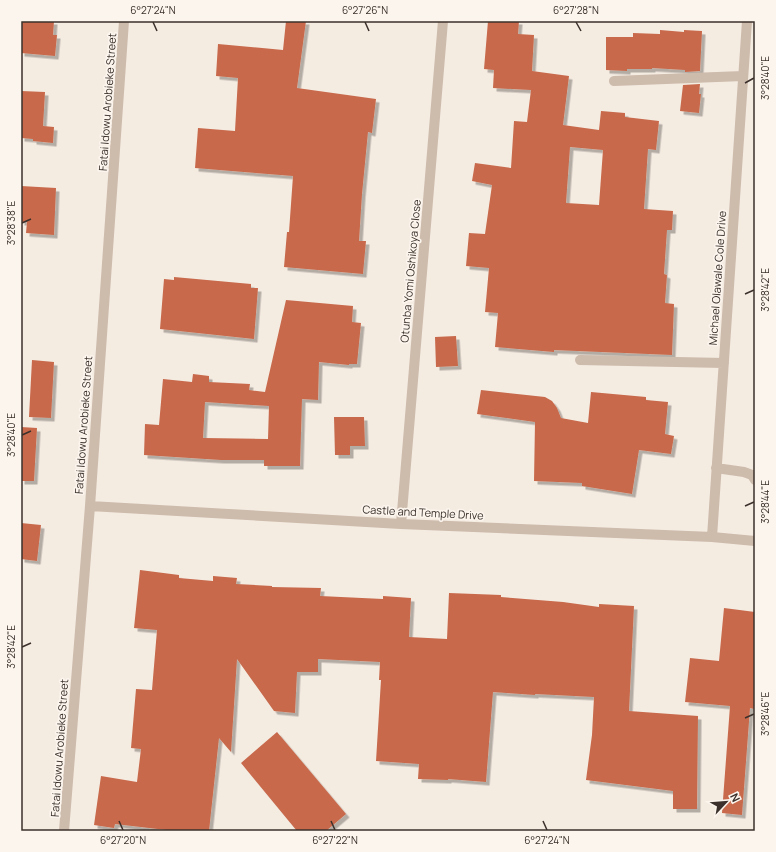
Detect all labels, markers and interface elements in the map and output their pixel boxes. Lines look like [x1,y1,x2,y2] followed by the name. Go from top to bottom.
[130,3,176,17] text: 6°27'24"N
[342,3,388,17] text: 6°27'26"N
[553,3,599,17] text: 6°27'28"N
[95,32,119,172] street label: Fatai Idowu Arobieke Street
[758,56,772,100] text: 3°28'40"E
[396,198,424,343] street label: Otunba Yomi Oshikoya Close
[4,200,18,245] text: 3°28'38"E
[705,210,729,346] street label: Michael Olawale Cole Drive
[758,268,772,312] text: 3°28'42"E
[71,355,95,495] street label: Fatai Idowu Arobieke Street
[4,413,18,457] text: 3°28'40"E
[758,480,772,524] text: 3°28'44"E
[362,501,485,523] street label: Castle and Temple Drive
[4,625,18,669] text: 3°28'42"E
[47,678,71,818] street label: Fatai Idowu Arobieke Street
[758,692,772,736] text: 3°28'46"E
[706,782,746,822] north arrow
[727,791,744,804] text: N
[100,833,146,847] text: 6°27'20"N
[312,833,358,847] text: 6°27'22"N
[524,833,570,847] text: 6°27'24"N

